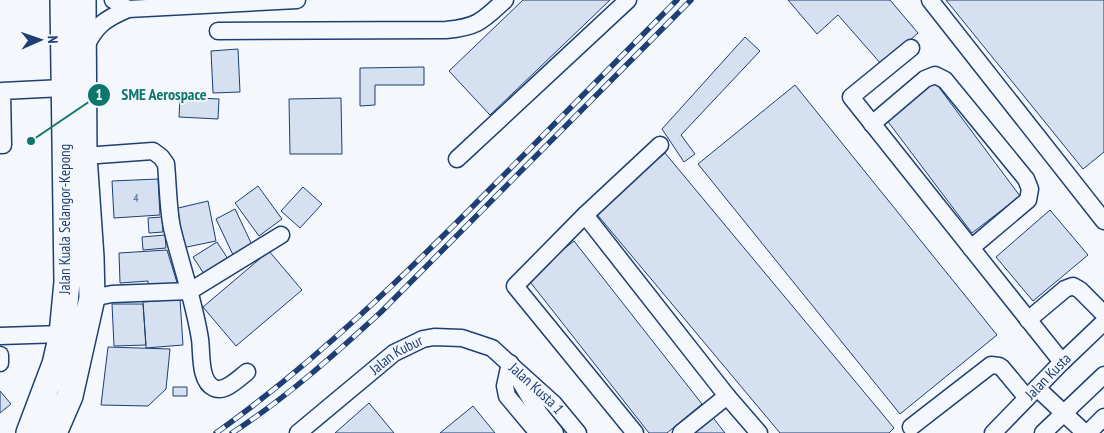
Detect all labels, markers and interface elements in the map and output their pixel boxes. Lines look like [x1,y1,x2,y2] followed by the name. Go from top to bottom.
[15,15,65,65] north arrow
[44,35,62,44] text: N
[86,79,217,110] callout: SME Aerospace
[121,84,207,104] text: SME Aerospace
[95,85,103,104] text: 1
[55,144,74,295] street label: Jalan Kuala Selangor-Kepong
[133,190,139,205] house number: 4
[365,330,427,379] street label: Jalan Kubur
[1020,349,1075,404] street label: Jalan Kusta
[505,357,568,418] street label: Jalan Kusta 1

